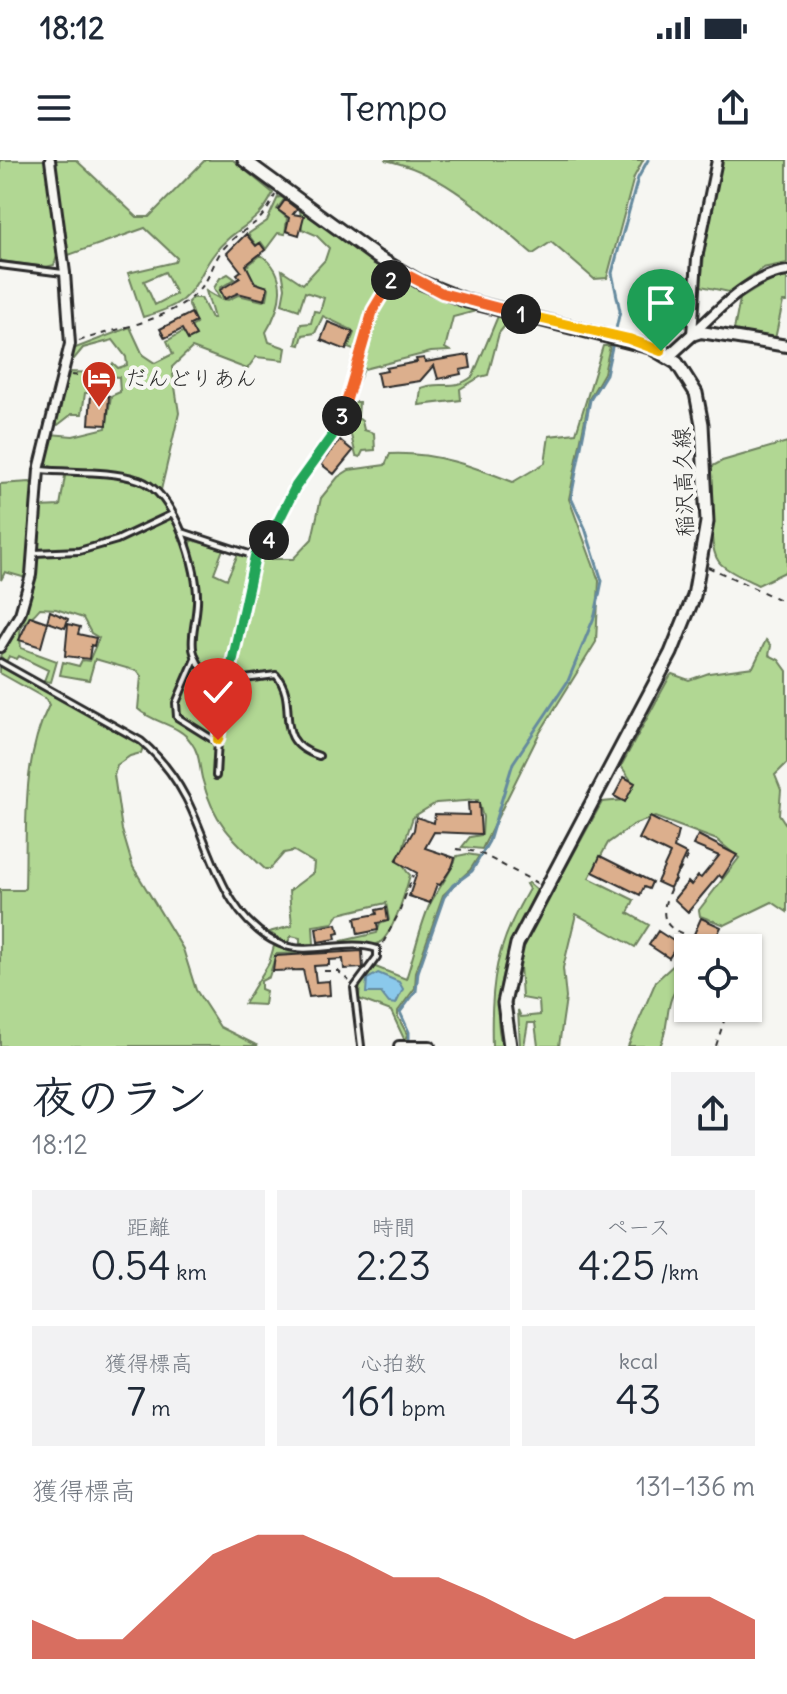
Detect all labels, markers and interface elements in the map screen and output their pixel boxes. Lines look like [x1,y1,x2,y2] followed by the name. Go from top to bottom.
[40,9,104,47] text: 18:12
[32,86,76,130] icon: menu
[339,86,448,131] text: Tempo
[711,86,755,130] icon: share
[371,260,411,300] pin: 2
[385,266,397,294] text: 2
[627,269,695,351] pin
[639,281,683,325] icon: arrive
[501,294,541,334] pin: 1
[517,300,525,328] text: 1
[80,359,118,409] hotel icon: だんどりあん
[125,364,257,392] place label: だんどりあん
[322,396,362,436] pin: 3
[336,402,348,430] text: 3
[667,427,699,537] street label: 稲沢高久線
[249,520,289,560] pin: 4
[263,526,275,554] text: 4
[184,658,252,740] pin
[196,670,240,714] icon: check
[674,934,762,1022] map controls
[674,934,762,1022] button: locate
[32,1070,208,1125] text: 夜のラン
[671,1072,755,1156] button: share
[32,1128,88,1161] text: 18:12
[126,1213,171,1241] text: 距離
[371,1213,416,1241] text: 時間
[606,1213,671,1241] text: ペース
[90,1241,171,1291] text: 0.54
[356,1241,431,1291] text: 2:23
[578,1241,655,1291] text: 4:25
[171,1258,207,1286] text: km
[655,1258,699,1286] text: /km
[619,1347,658,1375] text: kcal
[104,1349,193,1377] text: 獲得標高
[360,1349,427,1377] text: 心拍数
[616,1375,661,1425] text: 43
[126,1377,146,1427] text: 7
[341,1377,396,1427] text: 161
[146,1394,171,1422] text: m
[396,1394,446,1422] text: bpm
[636,1470,755,1503] text: 131–136 m
[32,1474,136,1507] text: 獲得標高

